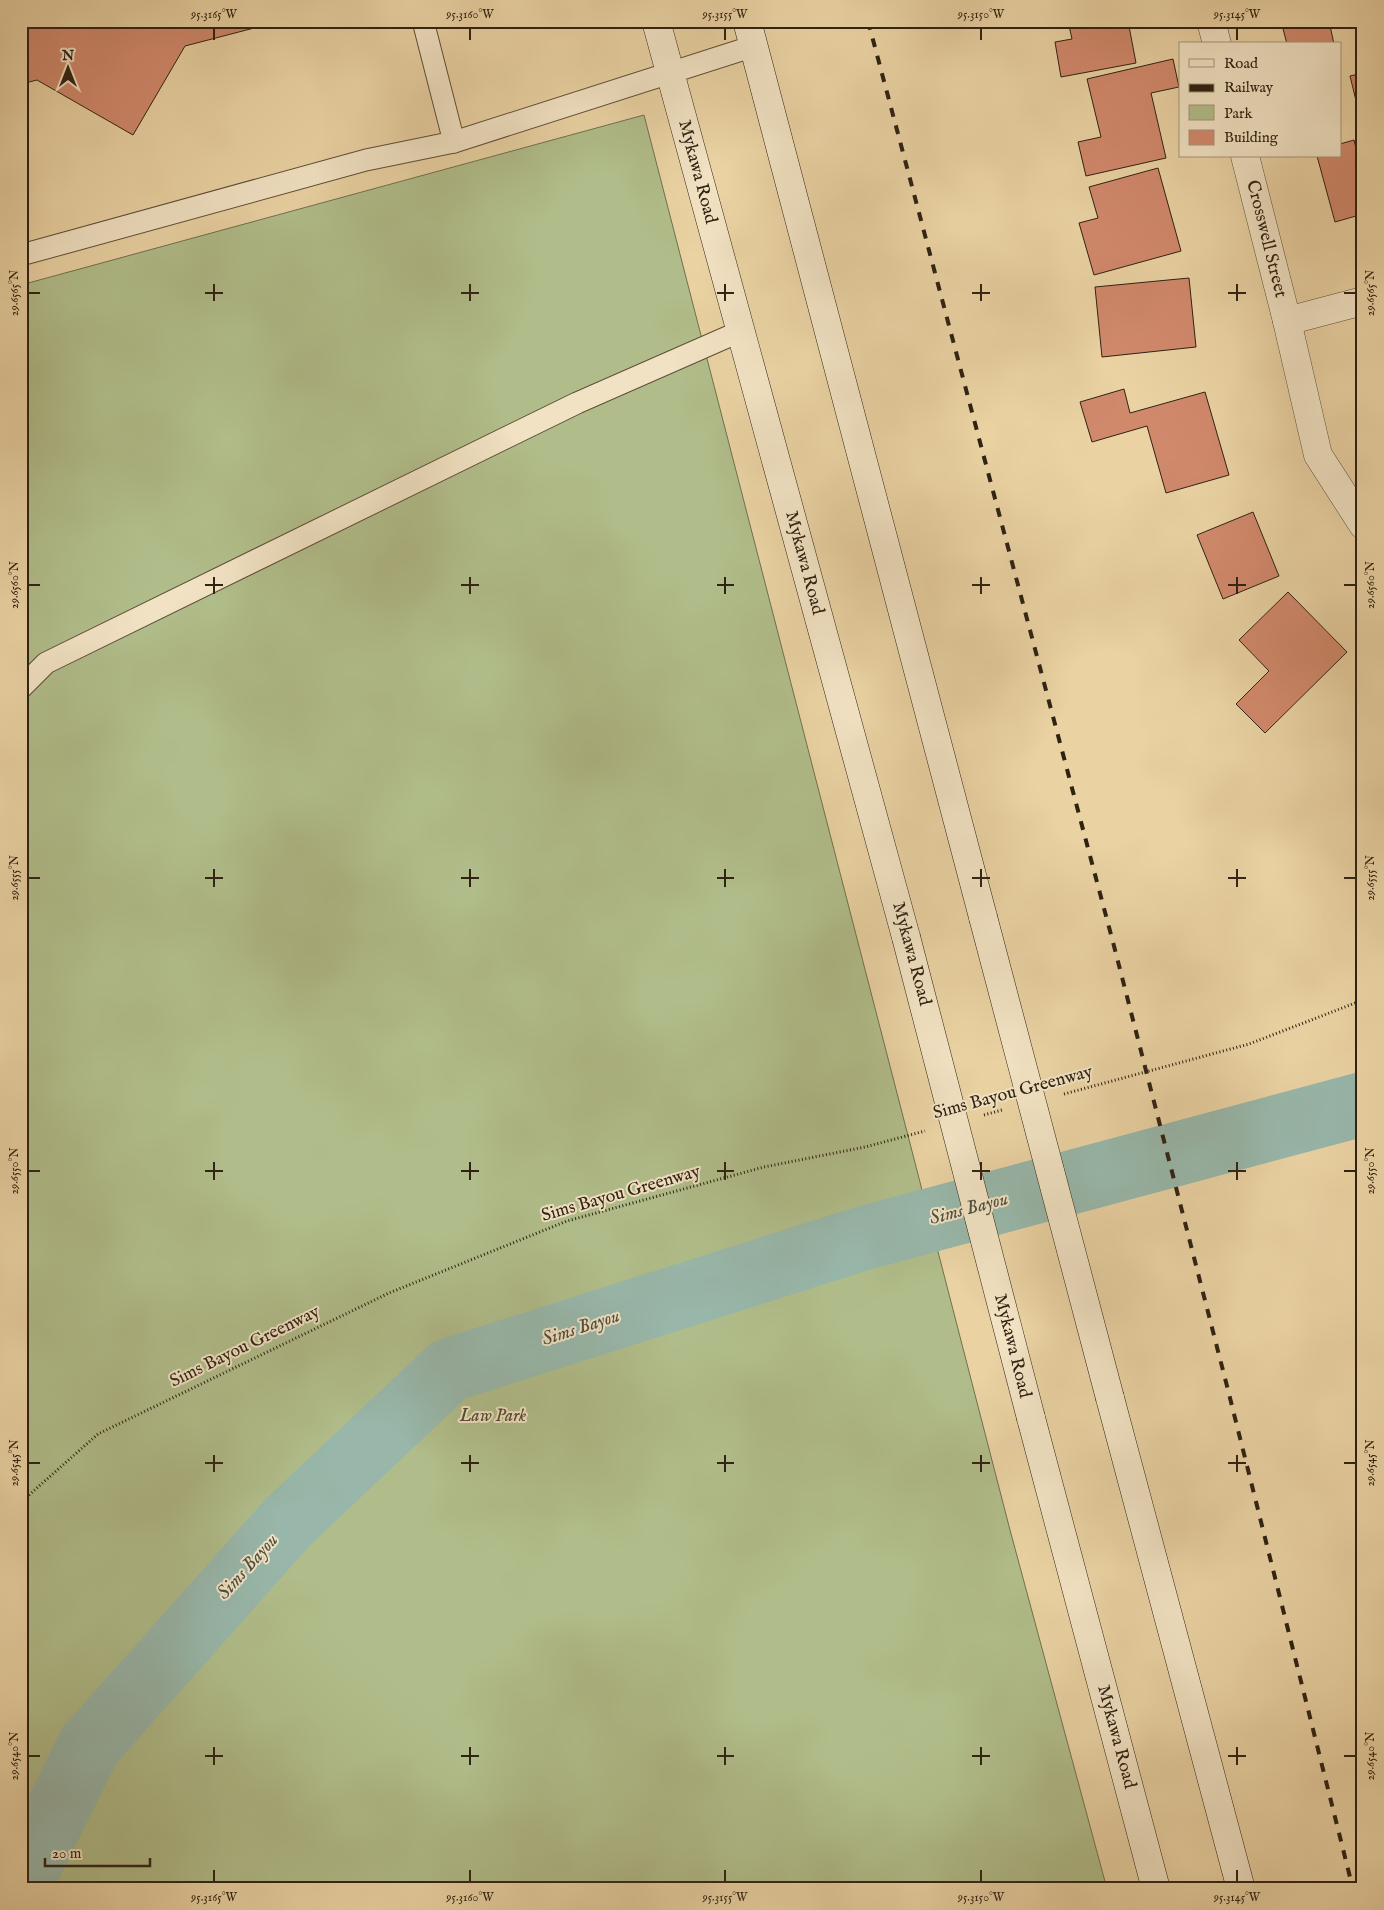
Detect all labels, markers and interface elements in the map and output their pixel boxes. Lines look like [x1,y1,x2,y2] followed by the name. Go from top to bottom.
[190,7,237,22] text: 95.3165°W
[445,7,494,22] text: 95.3160°W
[701,7,748,22] text: 95.3155°W
[957,7,1005,22] text: 95.3150°W
[1213,7,1261,22] text: 95.3145°W
[42,42,92,92] north arrow
[1179,42,1342,158] legend
[61,47,74,65] text: N
[1224,54,1259,73] text: Road
[1224,78,1274,97] text: Railway
[1224,104,1254,123] text: Park
[672,118,722,227] street label: Mykawa Road
[1224,128,1279,147] text: Building
[1240,178,1292,300] street label: Crosswell Street
[7,269,22,316] text: 29.6565°N
[1363,269,1378,316] text: 29.6565°N
[779,509,829,618] street label: Mykawa Road
[7,560,22,609] text: 29.6560°N
[1363,560,1378,609] text: 29.6560°N
[7,855,22,901] text: 29.6555°N
[1363,855,1378,901] text: 29.6555°N
[886,900,936,1009] street label: Mykawa Road
[931,1061,1095,1125] street label: Sims Bayou Greenway
[7,1147,22,1195] text: 29.6550°N
[1363,1147,1378,1195] text: 29.6550°N
[539,1160,703,1228] street label: Sims Bayou Greenway
[927,1187,1011,1231] water label: Sims Bayou
[988,1292,1036,1401] street label: Mykawa Road
[166,1301,324,1393] street label: Sims Bayou Greenway
[539,1304,623,1352] water label: Sims Bayou
[459,1405,526,1428] park label: Law Park
[7,1439,22,1487] text: 29.6545°N
[1363,1439,1378,1487] text: 29.6545°N
[212,1529,284,1605] water label: Sims Bayou
[1091,1683,1141,1792] street label: Mykawa Road
[7,1731,22,1780] text: 29.6540°N
[1363,1731,1378,1780] text: 29.6540°N
[45,1835,150,1867] scale bar
[52,1844,82,1863] text: 20 m
[190,1890,237,1905] text: 95.3165°W
[445,1890,494,1905] text: 95.3160°W
[701,1890,748,1905] text: 95.3155°W
[957,1890,1005,1905] text: 95.3150°W
[1213,1890,1261,1905] text: 95.3145°W

